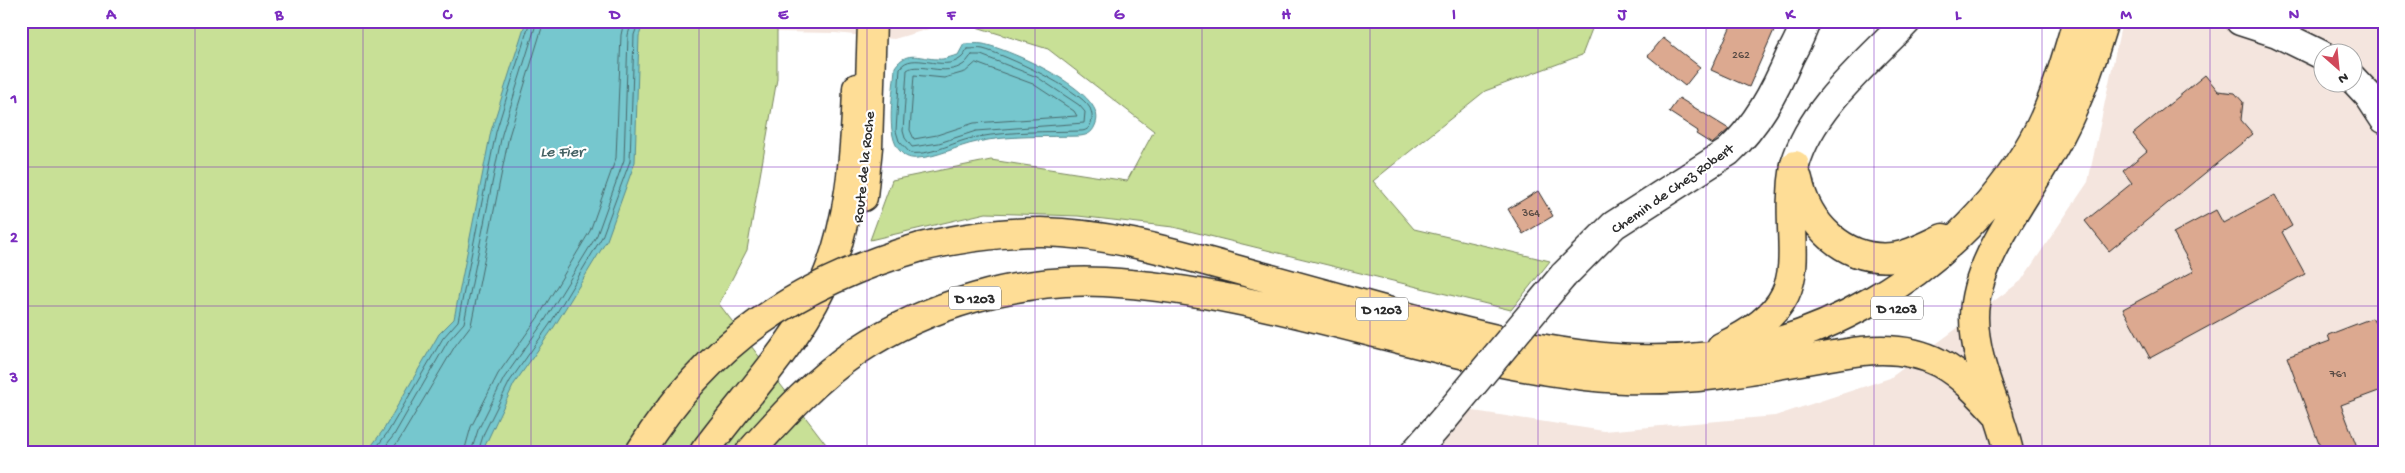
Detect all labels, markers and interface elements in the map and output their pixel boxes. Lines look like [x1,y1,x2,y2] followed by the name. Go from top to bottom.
[105,7,117,26] text: A
[274,7,284,26] text: B
[442,7,453,26] text: C
[608,7,621,26] text: D
[778,7,789,26] text: E
[946,7,957,26] text: F
[1114,7,1125,26] text: G
[1281,7,1291,26] text: H
[1452,7,1456,26] text: I
[1617,7,1628,26] text: J
[1785,7,1797,26] text: K
[1955,7,1962,26] text: L
[2120,7,2132,26] text: M
[2289,7,2300,26] text: N
[2312,42,2362,92] north arrow
[1732,49,1750,63] house number: 262
[2335,68,2351,87] text: N
[10,91,17,110] text: 1
[850,110,880,224] street label: Route de la Roche
[1608,139,1739,239] street label: Chemin de Chez Robert
[540,144,587,163] water label: Le Fier
[1521,207,1540,221] house number: 364
[10,230,18,249] text: 2
[949,286,1001,310] road number: D 1203
[1871,296,1923,320] road number: D 1203
[1356,298,1408,320] road number: D 1203
[2328,368,2347,382] house number: 761
[9,370,18,389] text: 3

